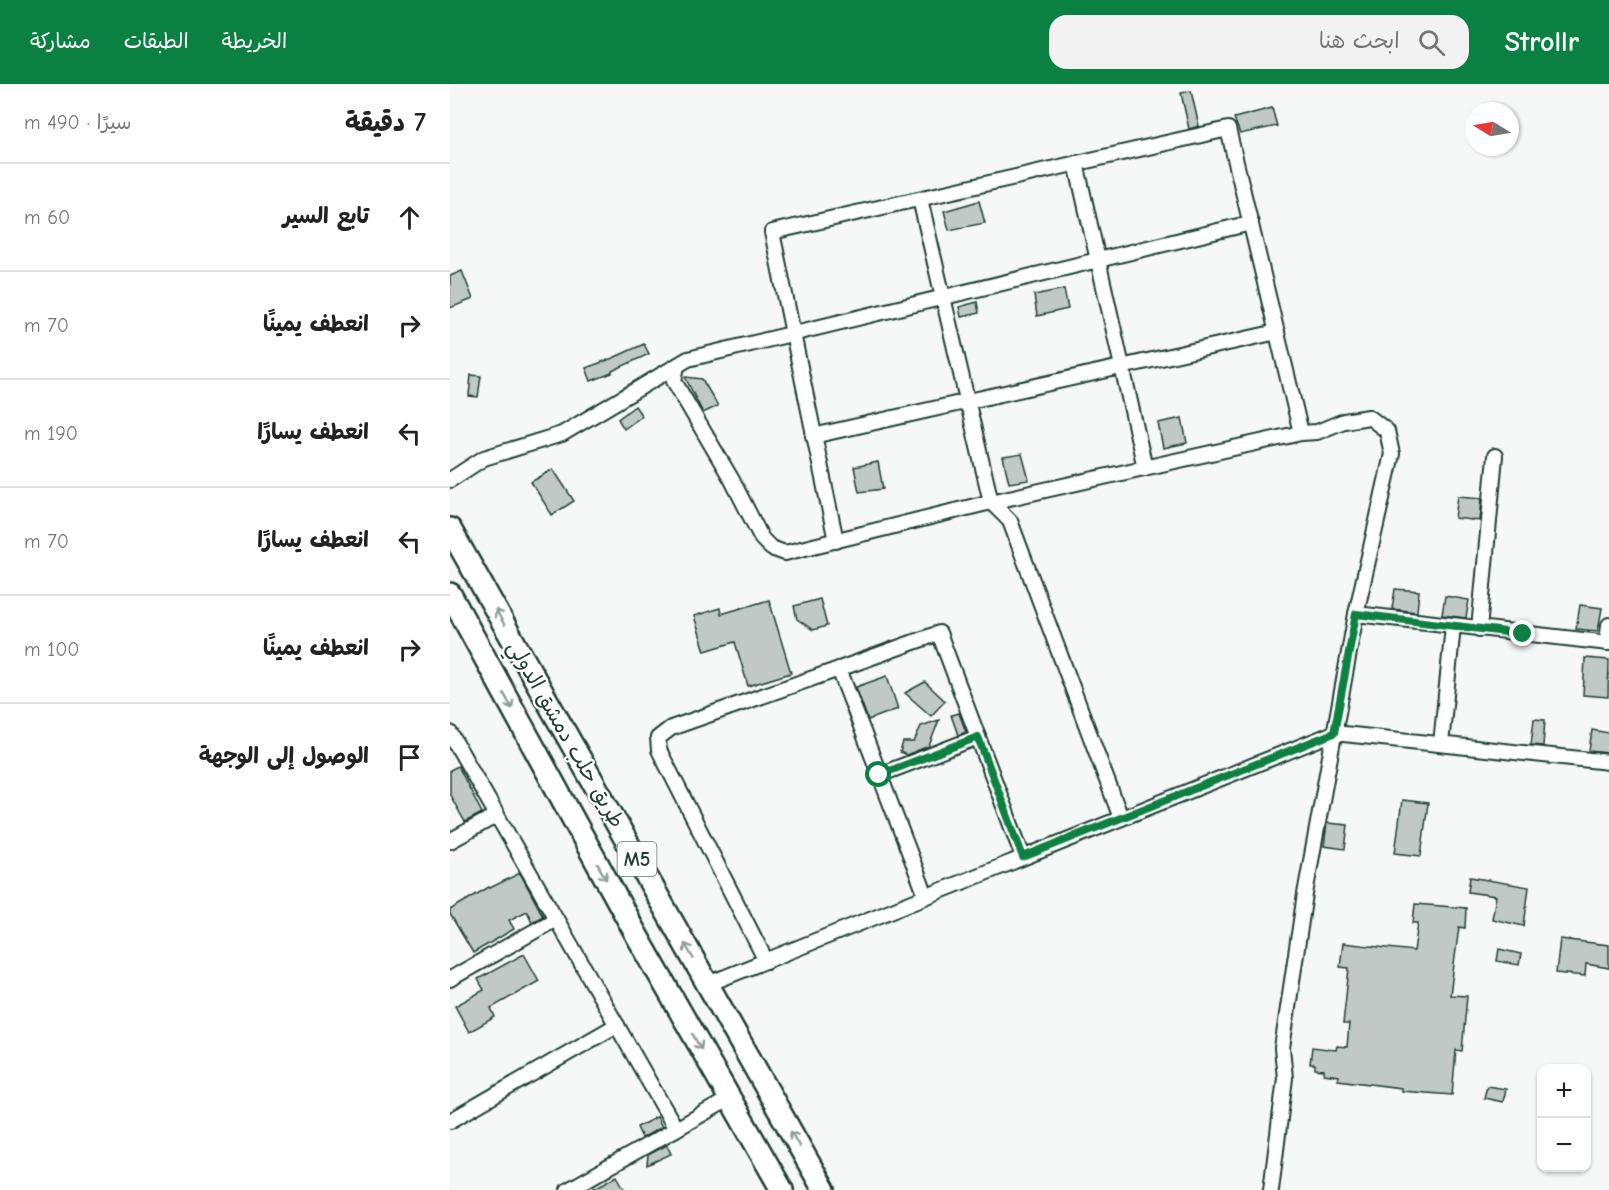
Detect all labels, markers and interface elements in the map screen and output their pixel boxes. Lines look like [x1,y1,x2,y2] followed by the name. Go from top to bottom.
[1049,15,1469,69] search box
[1415,26,1448,59] icon: search
[1505,26,1579,58] text: Strollr
[1319,28,1400,54] text: ابحث هنا
[30,29,91,53] text: مشاركة
[124,29,189,53] text: الطبقات
[222,29,287,53] text: الخريطة
[1465,102,1519,156] north arrow
[345,108,426,138] text: 7 دقيقة
[24,111,131,134] text: سيرًا · 490 m
[393,201,426,234] icon: ahead
[283,203,369,229] text: تابع السير
[24,206,70,229] text: 60 m
[393,309,426,342] icon: right
[263,311,369,337] text: انعطف يمينًا
[24,314,69,337] text: 70 m
[393,417,426,450] icon: left
[257,419,369,445] text: انعطف يسارًا
[24,422,78,445] text: 190 m
[393,525,426,558] icon: left
[257,527,369,553] text: انعطف يسارًا
[24,530,69,553] text: 70 m
[494,609,506,626] one-way arrow
[1509,620,1535,646] route end
[393,633,426,666] icon: right
[263,635,369,661] text: انعطف يمينًا
[497,636,629,835] street label: طريق حلب دمشق الدولي
[24,638,80,661] text: 100 m
[502,692,514,709] one-way arrow
[393,741,426,774] icon: arrive
[199,743,369,769] text: الوصول إلى الوجهة
[865,761,891,787] route start
[618,842,657,876] road number: M5
[596,863,608,880] one-way arrow
[683,943,695,960] one-way arrow
[691,1033,703,1050] one-way arrow
[1537,1064,1591,1172] map controls
[1537,1064,1591,1118] button: +
[1537,1118,1591,1172] button: −
[789,1131,801,1148] one-way arrow

